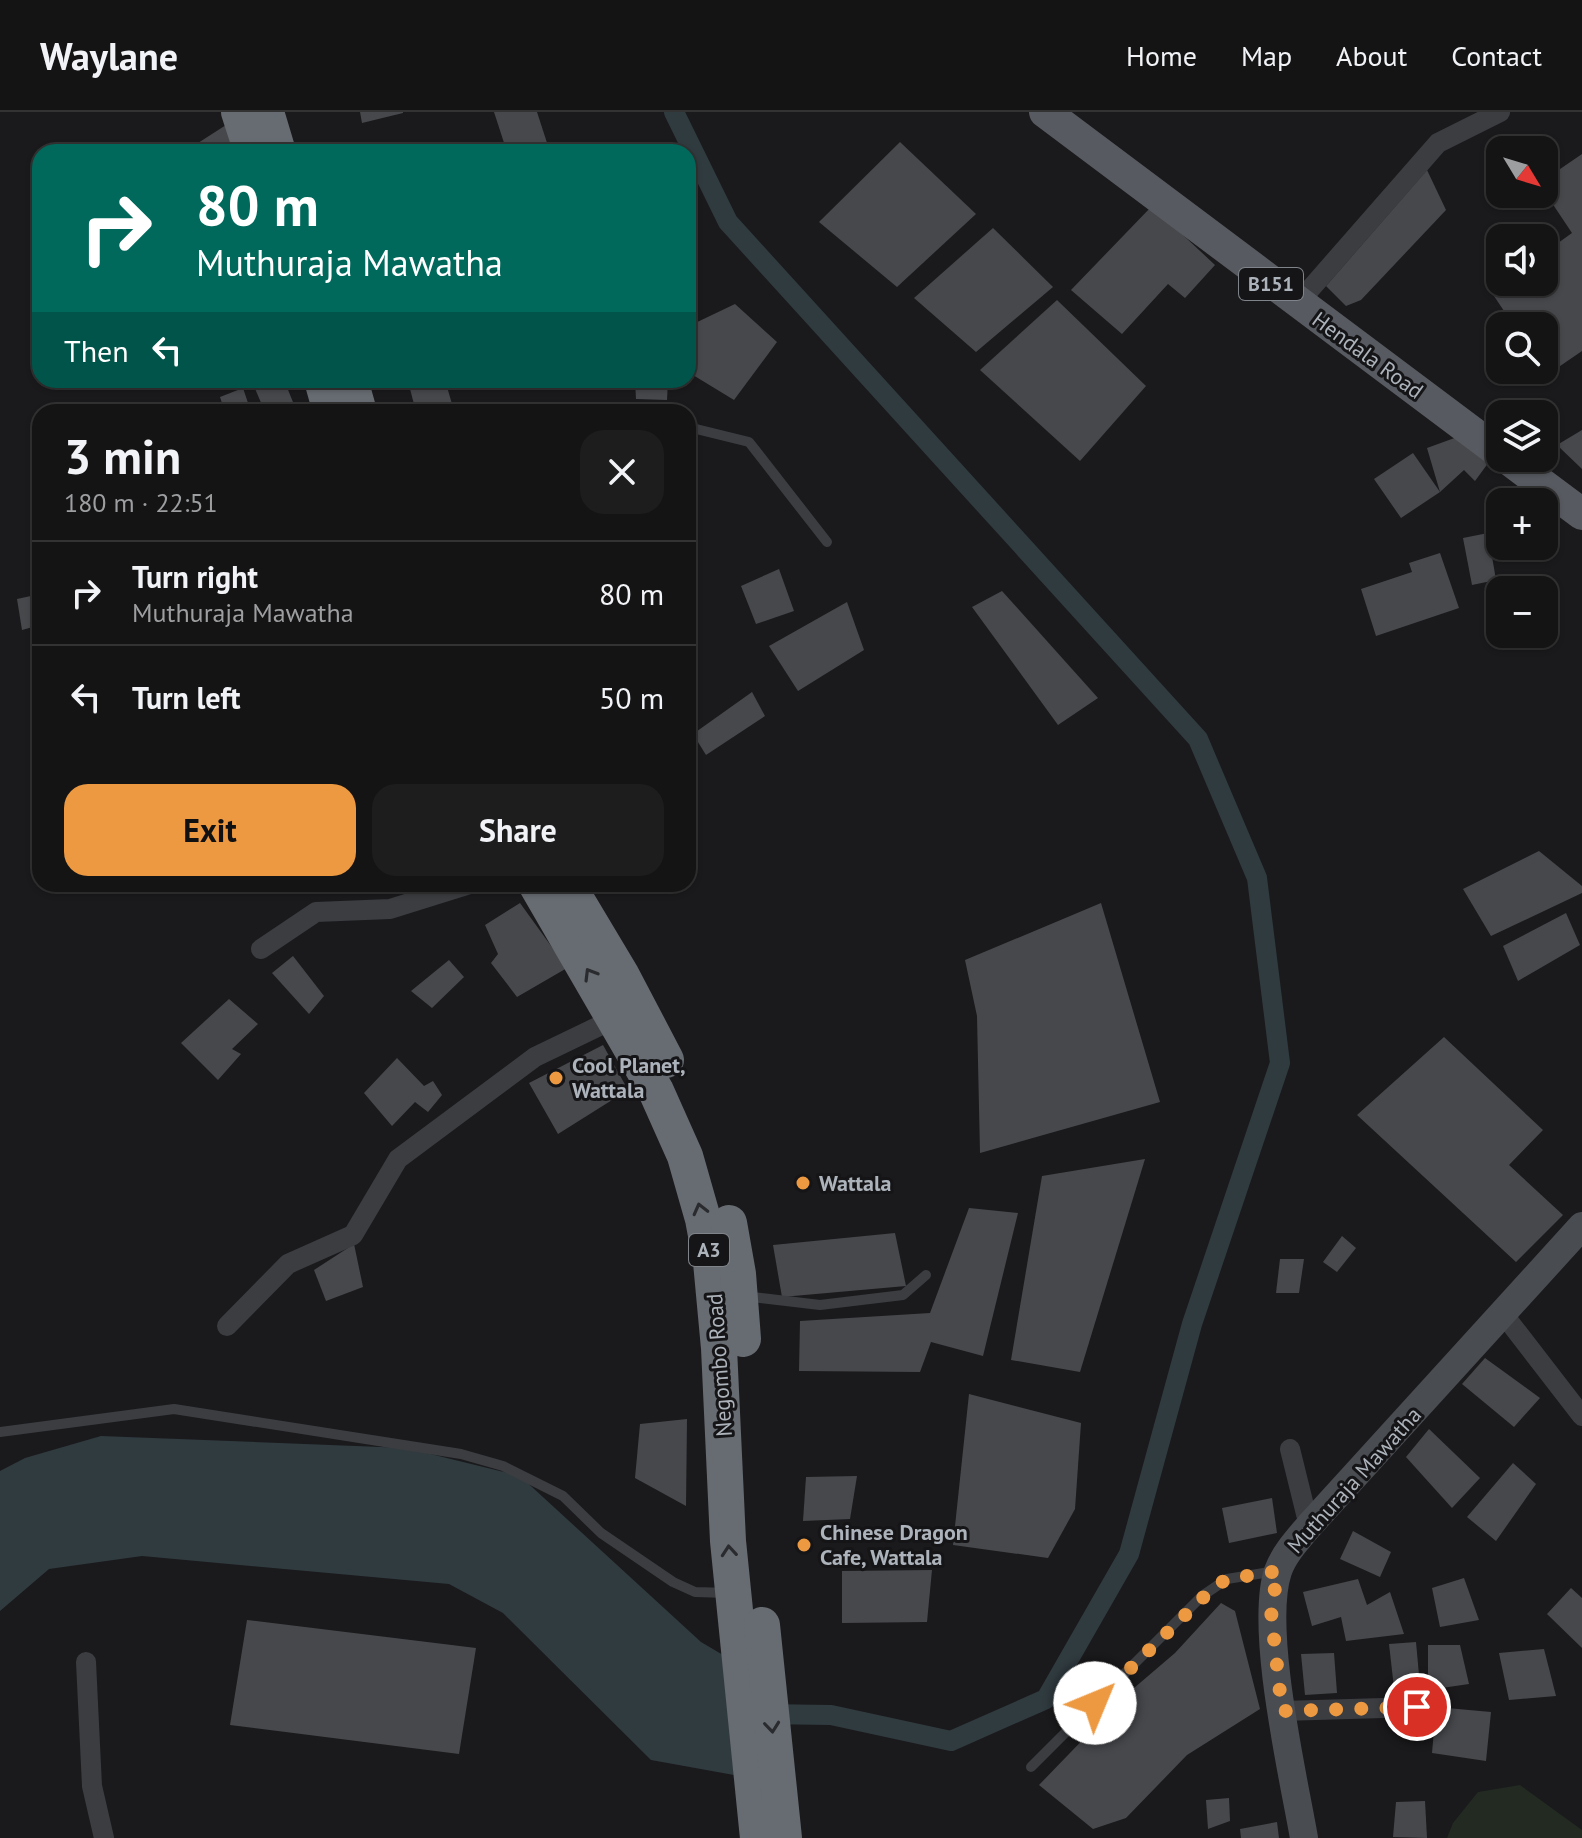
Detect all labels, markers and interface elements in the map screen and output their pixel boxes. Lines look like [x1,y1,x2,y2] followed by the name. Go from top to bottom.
[40,31,178,80] text: Waylane
[1126,37,1197,74] text: Home
[1241,37,1292,74] text: Map
[1336,37,1407,74] text: About
[1451,37,1542,74] text: Contact
[1486,136,1558,208] north arrow
[1486,136,1558,648] map controls
[196,169,319,241] text: 80 m
[64,176,168,280] icon: right
[1486,224,1558,296] button: sound
[196,239,503,286] text: Muthuraja Mawatha
[1239,268,1303,300] road number: B151
[1307,305,1429,405] street label: Hendala Road
[1486,312,1558,384] button: search
[145,328,189,372] icon: left
[64,331,129,370] text: Then
[1486,400,1558,472] button: layers
[64,425,181,487] text: 3 min
[580,430,664,514] button: close
[64,486,218,519] text: 180 m · 22:51
[1486,488,1558,560] button: +
[132,557,258,596] text: Turn right
[64,571,108,615] icon: right
[599,574,664,613] text: 80 m
[1486,576,1558,648] button: −
[132,596,354,629] text: Muthuraja Mawatha
[64,675,108,719] icon: left
[132,678,240,717] text: Turn left
[599,678,664,717] text: 50 m
[64,784,356,876] button: Exit
[372,784,664,876] button: Share
[584,968,600,983] one-way arrow
[572,1051,686,1104] place label: Cool Planet, Wattala
[547,1069,565,1087] marker: Cool Planet, Wattala
[819,1169,891,1197] place label: Wattala
[794,1174,812,1192] marker: Wattala
[693,1202,710,1216] one-way arrow
[689,1234,729,1266] road number: A3
[700,1293,738,1437] street label: Negombo Road
[1281,1401,1427,1559] street label: Muthuraja Mawatha
[820,1518,968,1571] place label: Chinese Dragon Cafe, Wattala
[795,1536,813,1554] marker: Chinese Dragon Cafe, Wattala
[721,1544,738,1557] one-way arrow
[1053,1661,1137,1745] position arrow
[1383,1673,1451,1741] pin
[1395,1685,1439,1729] icon: arrive
[764,1721,781,1734] one-way arrow

